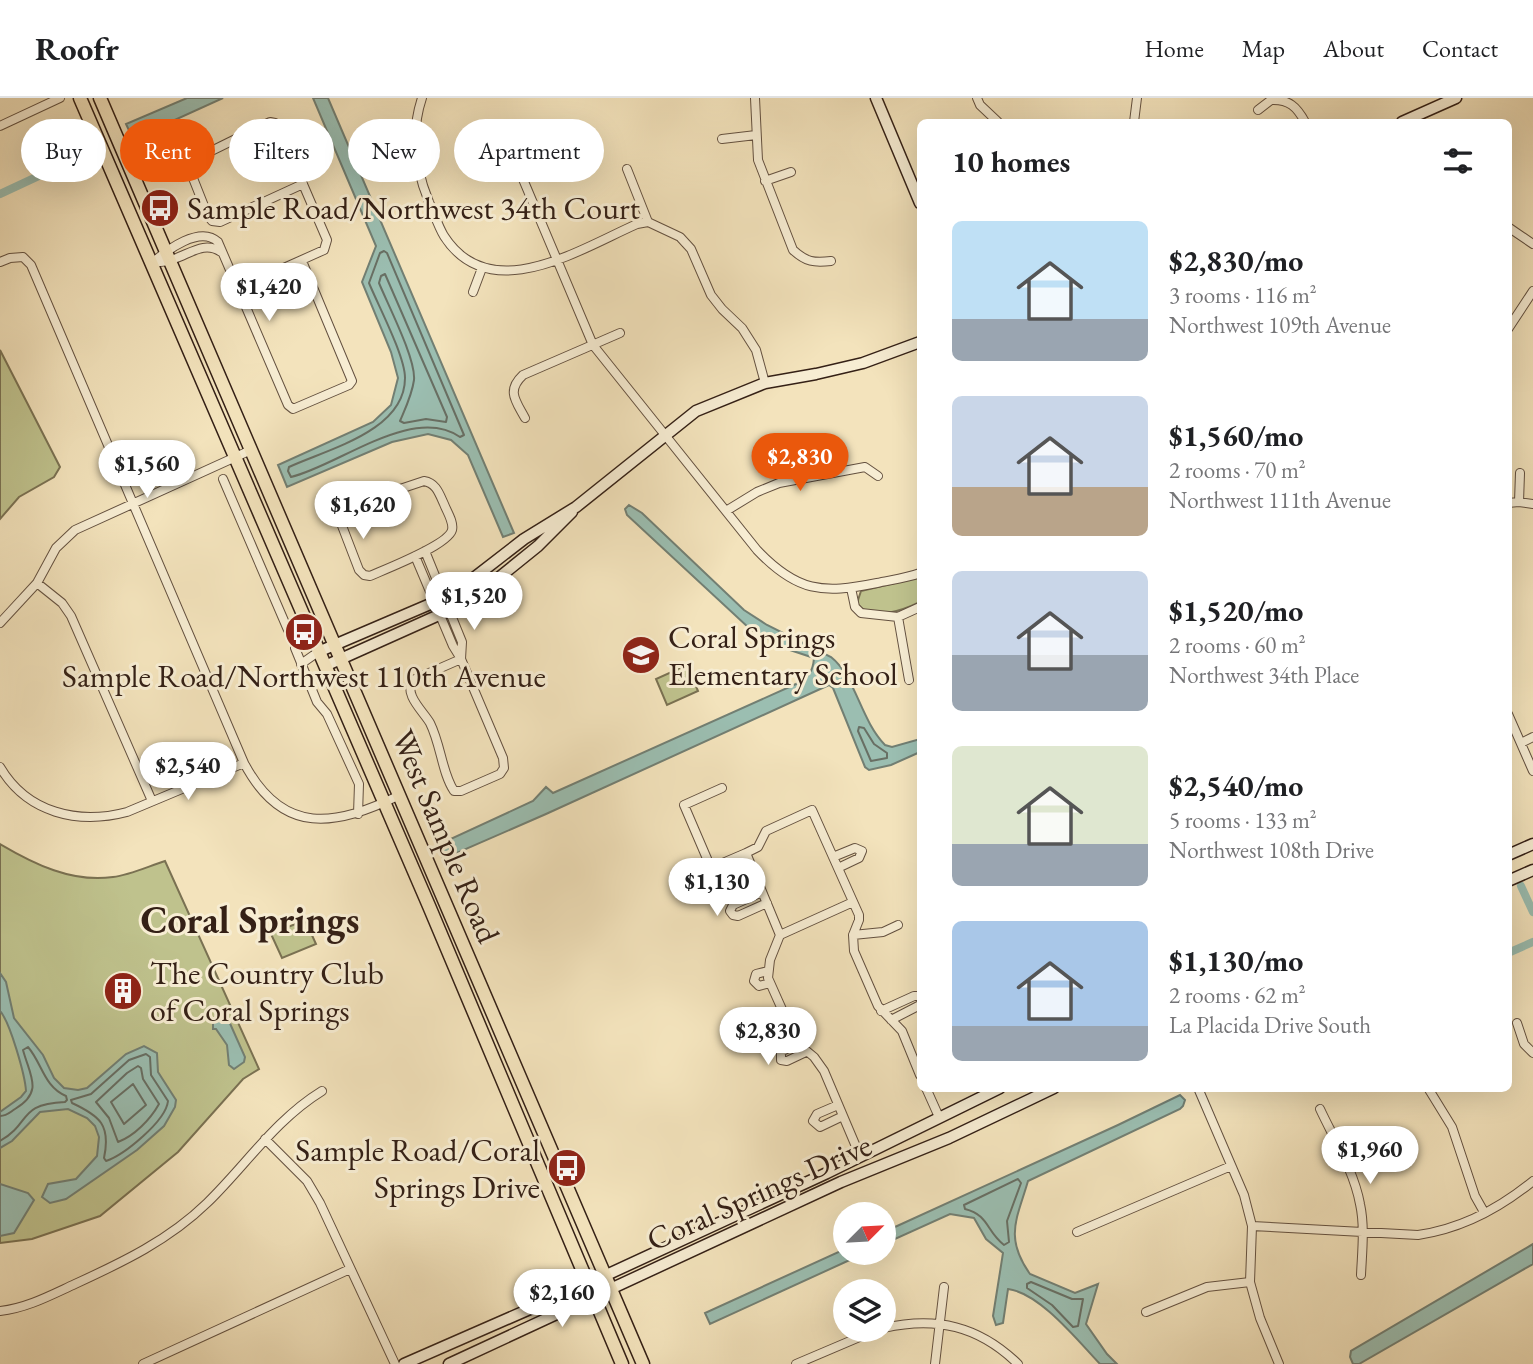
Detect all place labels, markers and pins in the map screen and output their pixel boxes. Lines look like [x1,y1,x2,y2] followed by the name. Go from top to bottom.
[139,187,181,229] bus stop icon: Sample Road/Northwest 34th Court
[187,187,640,229] place label: Sample Road/Northwest 34th Court
[212,264,326,323] pin: $1,420
[743,434,857,493] pin: $2,830
[90,440,204,500] pin: $1,560
[306,482,420,541] pin: $1,620
[417,573,531,632] pin: $1,520
[283,611,325,653] bus stop icon: Sample Road/Northwest 110th Avenue
[668,616,898,695] place label: Coral Springs Elementary School
[620,634,662,676] school or university icon: Coral Springs Elementary School
[62,655,546,697] place label: Sample Road/Northwest 110th Avenue
[131,742,245,802] pin: $2,540
[660,858,774,918] pin: $1,130
[150,952,384,1031] place label: The Country Club of Coral Springs
[102,970,144,1012] building icon: The Country Club of Coral Springs
[711,1007,825,1067] pin: $2,830
[1313,1126,1427,1186] pin: $1,960
[295,1129,540,1208] place label: Sample Road/Coral Springs Drive
[546,1147,588,1189] bus stop icon: Sample Road/Coral Springs Drive
[505,1270,619,1329] pin: $2,160

